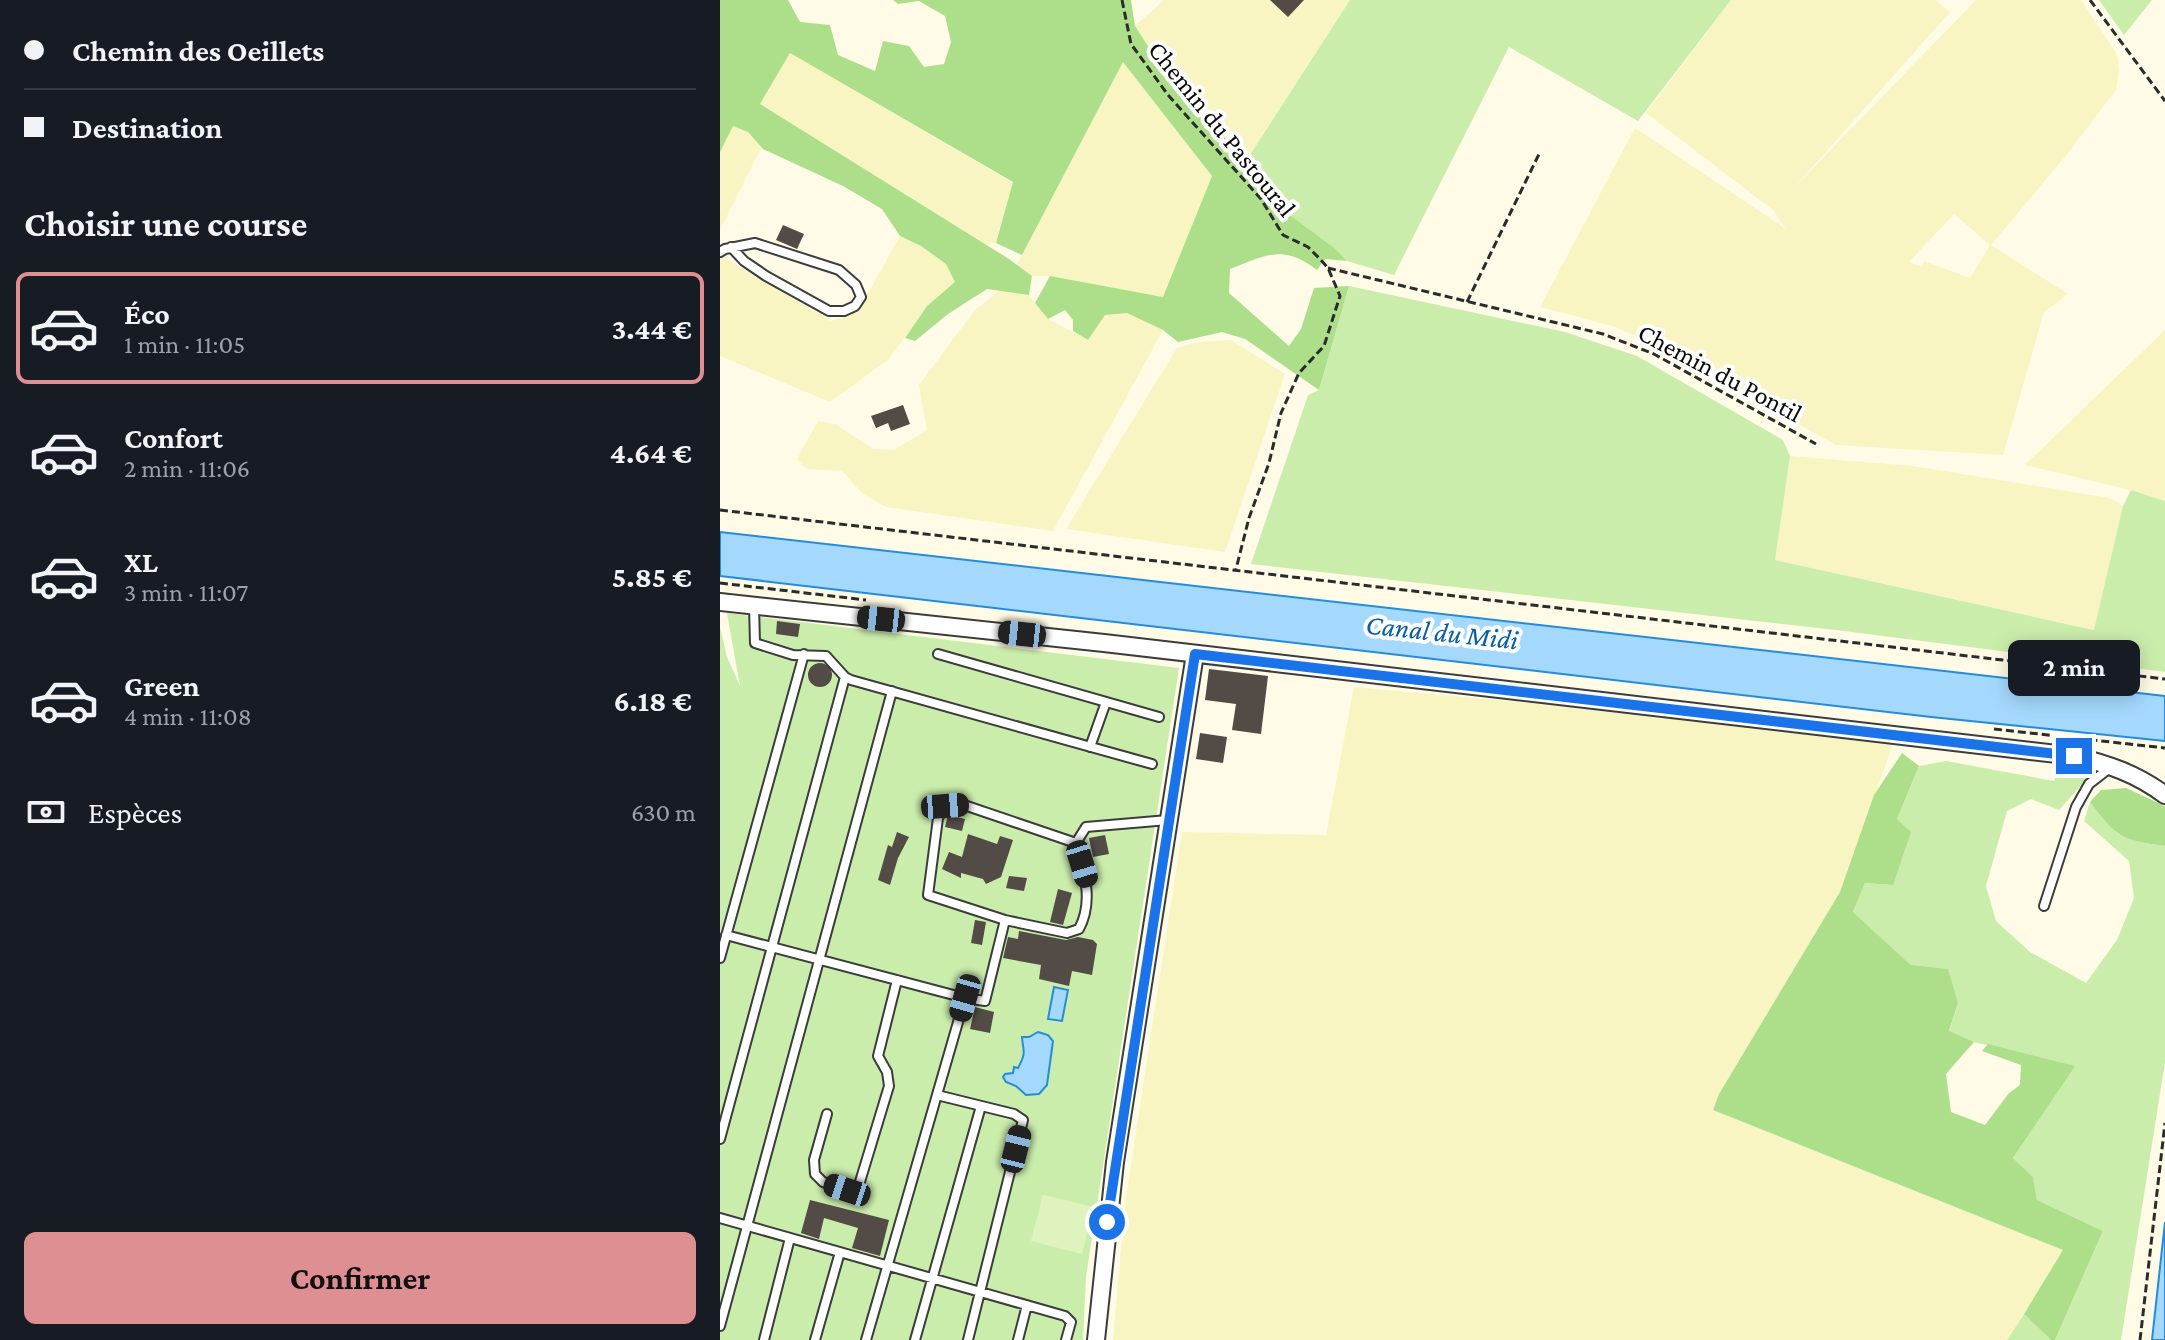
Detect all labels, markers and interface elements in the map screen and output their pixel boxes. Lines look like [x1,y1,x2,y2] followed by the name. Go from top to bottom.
[72,34,324,67] text: Chemin des Oeillets
[1142,35,1302,223] street label: Chemin du Pastoural
[72,111,223,144] text: Destination
[24,204,307,244] text: Choisir une course
[28,292,100,364] icon: car
[124,297,170,330] text: Éco
[612,312,692,345] text: 3.44 €
[1633,318,1807,428] street label: Chemin du Pontil
[124,330,245,359] text: 1 min · 11:05
[28,416,100,488] icon: car
[124,421,223,454] text: Confort
[610,436,692,469] text: 4.64 €
[124,454,250,483] text: 2 min · 11:06
[28,540,100,612] icon: car
[124,545,158,578] text: XL
[612,560,692,593] text: 5.85 €
[124,578,248,607] text: 3 min · 11:07
[856,605,906,633] car
[1364,609,1520,655] water label: Canal du Midi
[997,620,1047,648] car
[2008,640,2140,696] callout: 2 min
[2043,653,2105,682] text: 2 min
[28,664,100,736] icon: car
[124,669,200,702] text: Green
[613,684,692,717] text: 6.18 €
[124,702,252,731] text: 4 min · 11:08
[2056,738,2092,774] route end
[24,790,68,834] icon: cash
[920,792,970,820] car
[88,796,182,829] text: Espèces
[631,798,696,827] text: 630 m
[1064,838,1100,890] car
[947,972,983,1024] car
[999,1123,1033,1175] car
[820,1171,874,1209] car
[1089,1204,1125,1240] route start
[24,1232,696,1324] button: Confirmer

